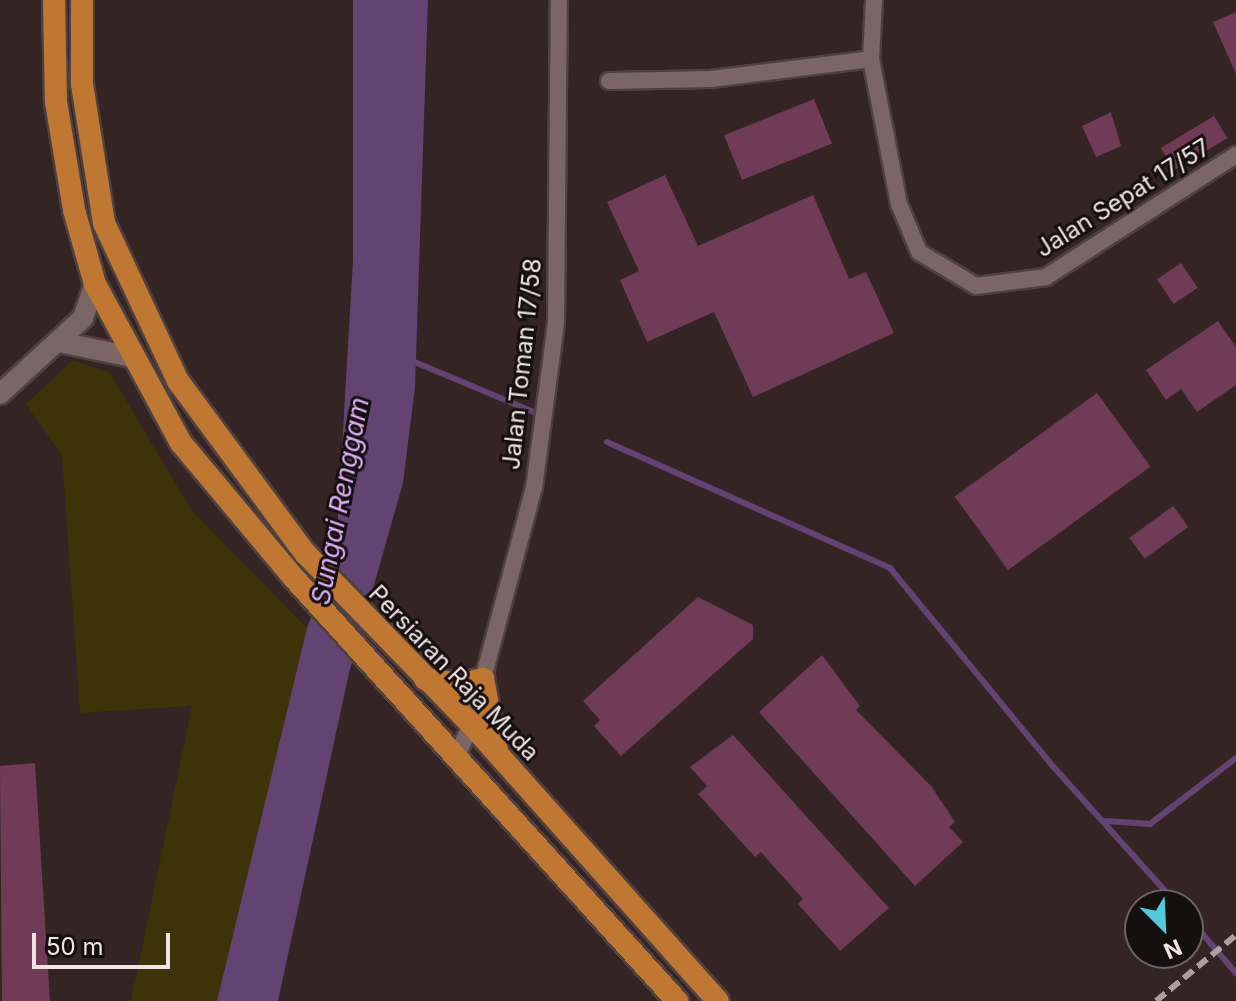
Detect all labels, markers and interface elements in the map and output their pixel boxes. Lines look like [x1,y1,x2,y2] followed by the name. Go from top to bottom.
[1031,133,1215,263] street label: Jalan Sepat 17/57
[497,257,547,471] street label: Jalan Toman 17/58
[305,395,375,607] water label: Sungai Renggam
[363,579,545,767] street label: Persiaran Raja Muda
[1124,889,1204,969] north arrow
[36,917,174,967] scale bar
[46,932,104,961] text: 50 m
[1160,934,1186,964] text: N

